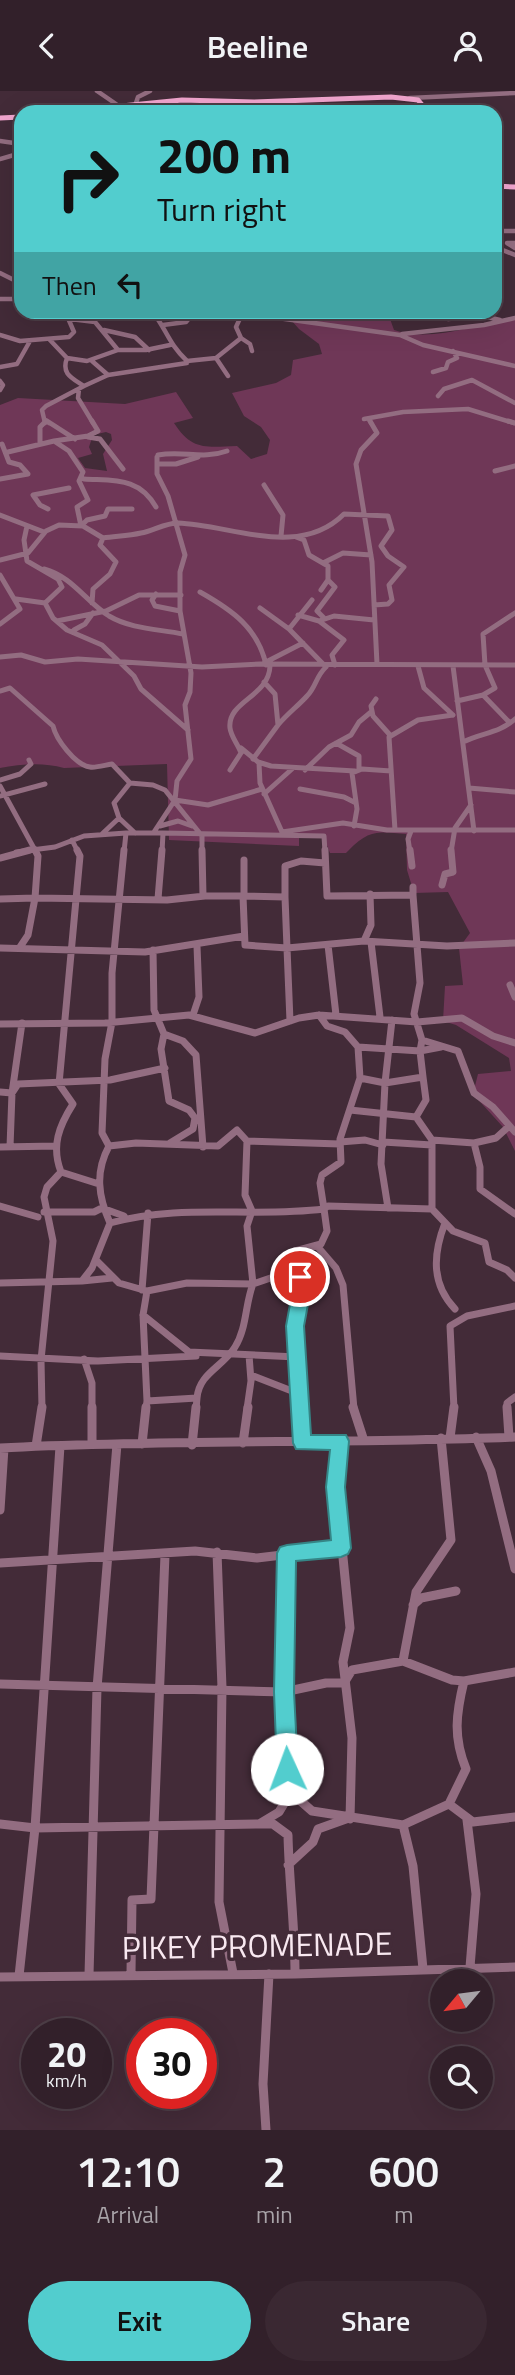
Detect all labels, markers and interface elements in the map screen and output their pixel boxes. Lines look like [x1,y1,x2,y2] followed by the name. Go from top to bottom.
[207,22,308,70] text: Beeline
[28,27,66,65] icon: back
[449,27,487,65] icon: person
[157,117,291,192] text: 200 m
[42,133,133,224] icon: right
[157,185,286,233] text: Turn right
[42,266,97,305] text: Then
[111,266,149,304] icon: left
[270,1247,330,1307] pin
[281,1258,319,1296] icon: arrive
[250,1732,324,1806] position arrow
[121,1919,393,1971] street label: PIKEY PROMENADE
[430,1969,494,2032] north arrow
[430,1969,493,2109] map controls
[126,2018,217,2109] speed limit sign: 30
[47,2027,86,2081] text: 20
[430,2046,493,2109] button: search
[46,2067,87,2094] text: km/h
[76,2139,180,2203] text: 12:10
[263,2139,286,2203] text: 2
[369,2139,439,2203] text: 600
[97,2197,159,2232] text: Arrival
[256,2197,293,2232] text: min
[394,2197,413,2232] text: m
[28,2281,251,2361] button: Exit
[265,2281,487,2361] button: Share

